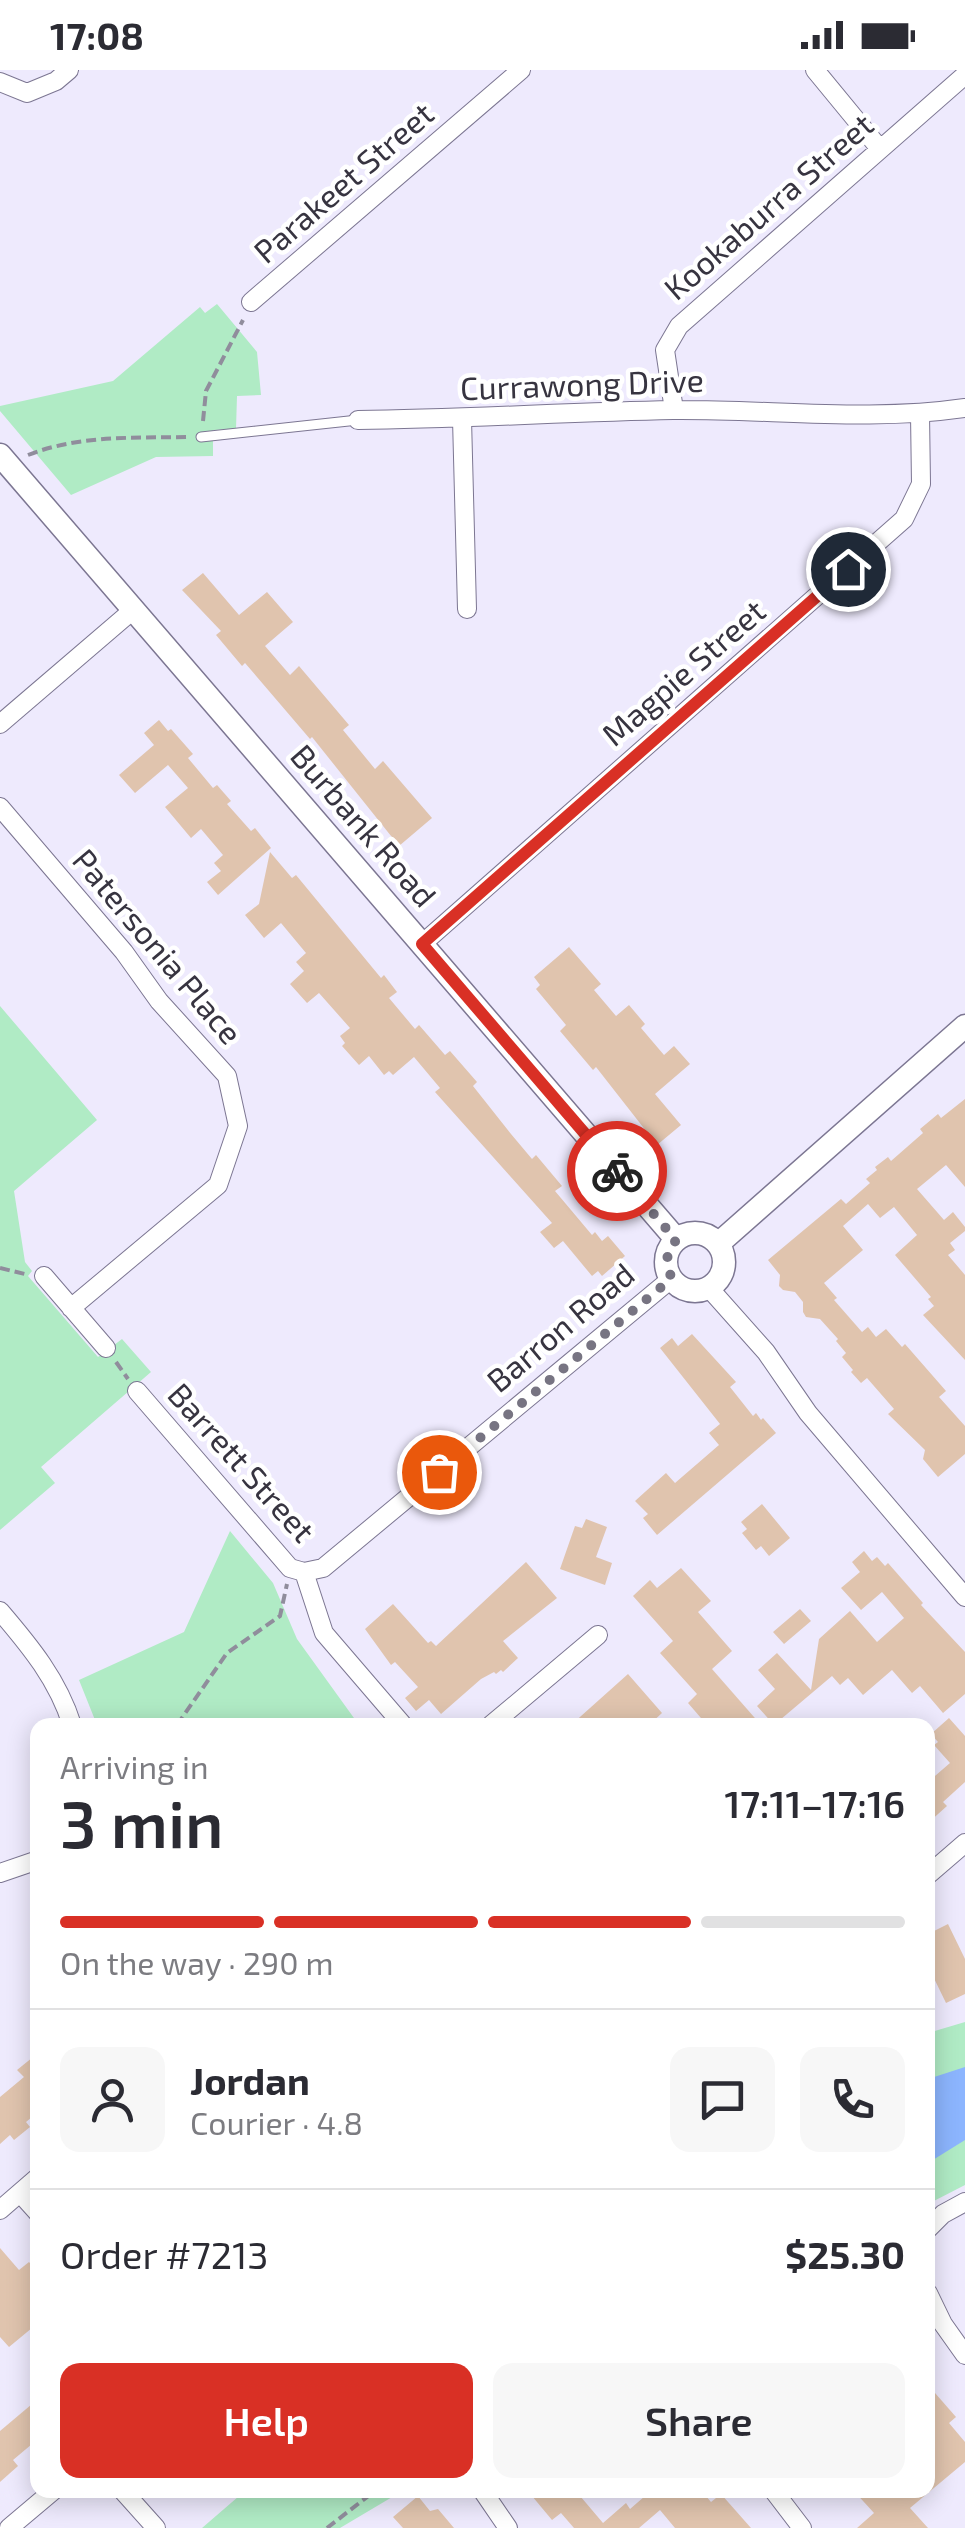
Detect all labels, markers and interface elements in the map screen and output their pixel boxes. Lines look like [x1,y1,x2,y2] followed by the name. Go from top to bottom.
[50,12,144,58] text: 17:08
[245,93,440,270] street label: Parakeet Street
[655,104,880,307] street label: Kookaburra Street
[459,360,704,406] street label: Currawong Drive
[806,527,891,612] pin
[821,542,876,597] icon: home
[594,590,772,752] street label: Magpie Street
[284,736,445,913] street label: Burbank Road
[66,841,251,1051] street label: Patersonia Place
[567,1121,667,1221] courier
[590,1144,645,1199] icon: bike
[478,1254,641,1399] street label: Barron Road
[161,1375,324,1549] street label: Barrett Street
[397,1430,482,1515] pin
[412,1445,467,1500] icon: bag
[60,1747,209,1785] text: Arriving in
[724,1780,905,1826] text: 17:11–17:16
[60,1783,224,1861] text: 3 min
[60,1943,334,1981] text: On the way · 290 m
[60,2047,165,2152] button: person
[670,2047,775,2152] button: chat
[800,2047,905,2152] button: phone
[190,2057,310,2103] text: Jordan
[190,2103,363,2141] text: Courier · 4.8
[60,2231,268,2277] text: Order #7213
[785,2231,905,2277] text: $25.30
[60,2363,473,2478] button: Help
[493,2363,905,2478] button: Share

